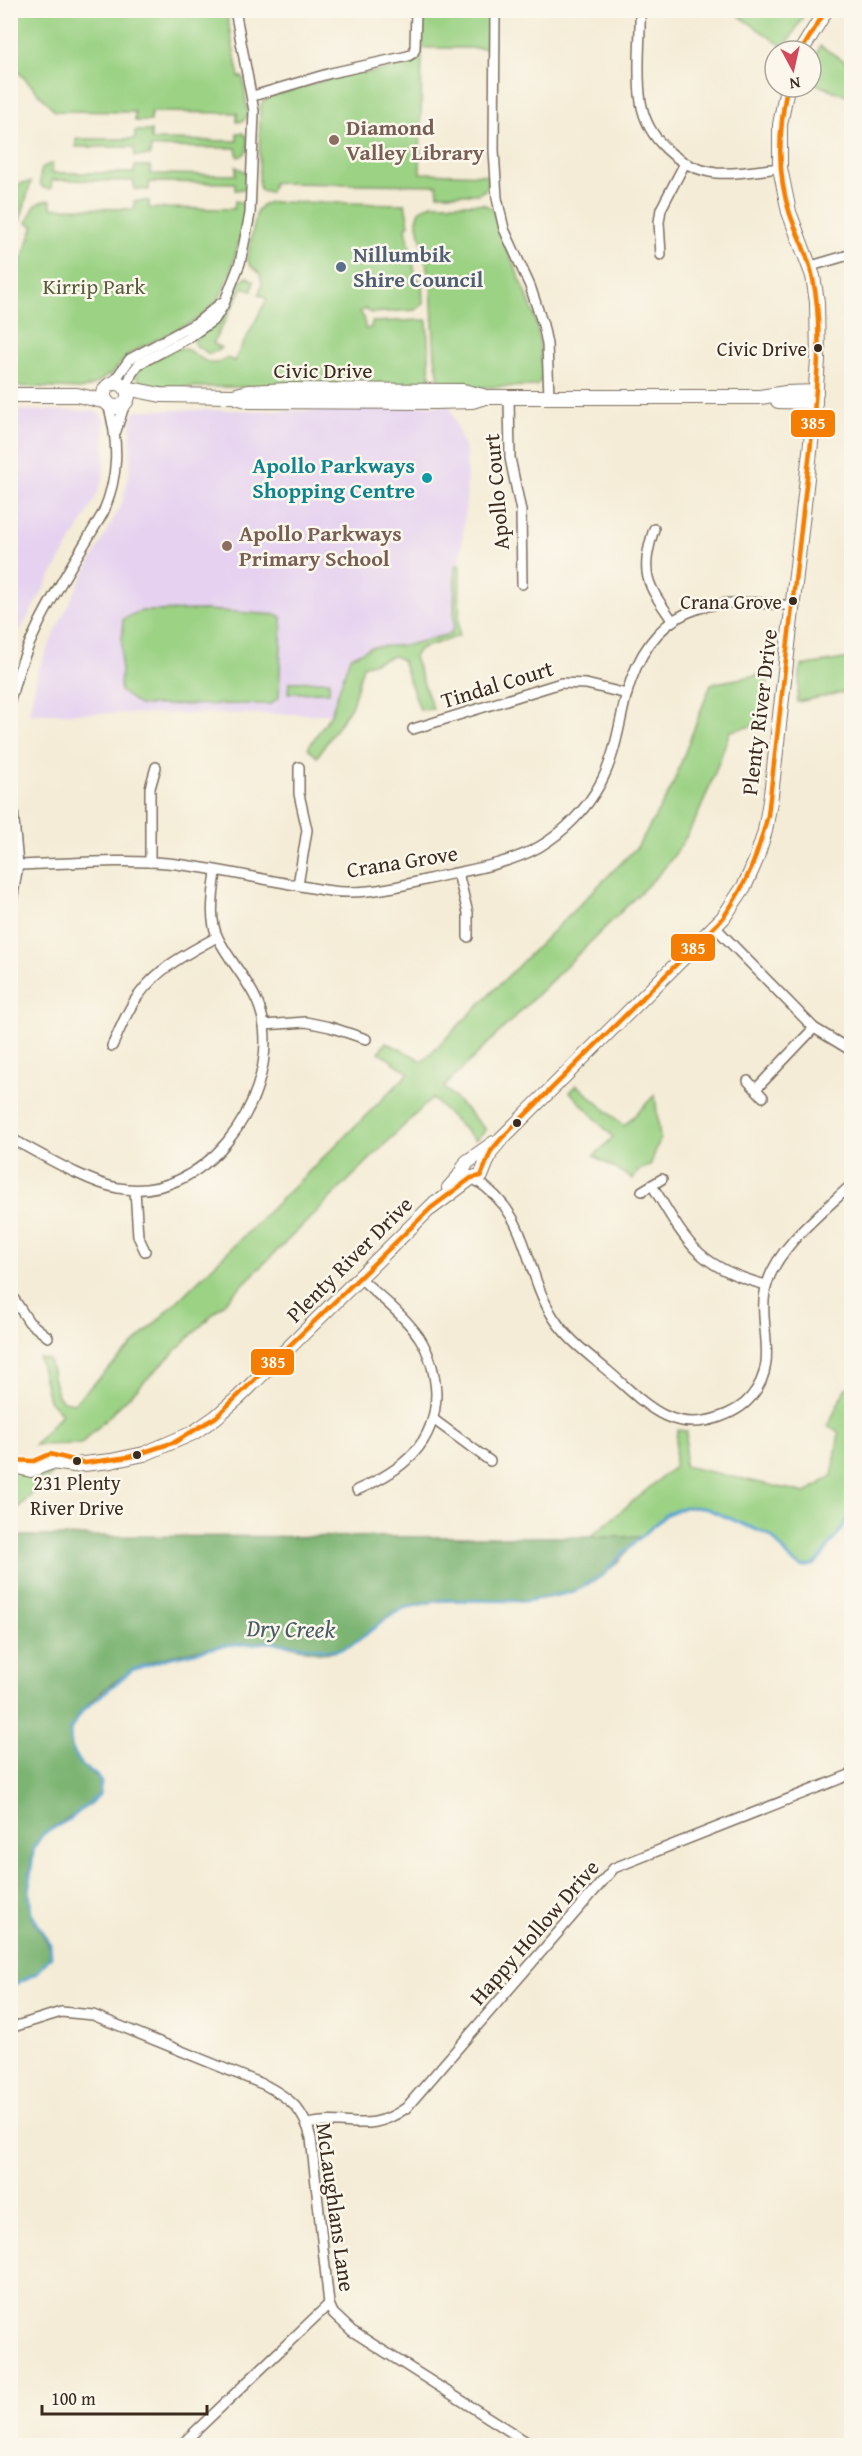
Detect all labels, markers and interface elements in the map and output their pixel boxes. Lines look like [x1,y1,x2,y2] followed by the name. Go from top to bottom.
[763,39,823,99] north arrow
[788,71,802,97] text: N
[346,111,485,168] place label: Diamond Valley Library
[327,133,341,147] marker: Diamond Valley Library
[353,238,484,295] place label: Nillumbik Shire Council
[334,260,348,274] marker: Nillumbik Shire Council
[43,270,146,302] park label: Kirrip Park
[717,334,807,363] place label: Civic Drive
[812,342,824,354] marker: Civic Drive
[273,354,373,386] street label: Civic Drive
[790,409,836,438] line badge: 385
[801,411,825,435] text: 385
[475,432,517,552] street label: Apollo Court
[252,449,415,506] place label: Apollo Parkways Shopping Centre
[420,471,434,485] marker: Apollo Parkways Shopping Centre
[239,517,402,574] place label: Apollo Parkways Primary School
[220,539,234,553] marker: Apollo Parkways Primary School
[680,587,782,616] place label: Crana Grove
[787,595,799,607] marker: Crana Grove
[733,627,785,797] street label: Plenty River Drive
[437,652,557,716] street label: Tindal Court
[344,836,460,886] street label: Crana Grove
[670,933,716,962] line badge: 385
[681,936,705,960] text: 385
[511,1117,523,1129] unlabelled marker
[279,1189,419,1329] street label: Plenty River Drive
[250,1348,295,1376] line badge: 385
[261,1350,285,1374] text: 385
[131,1449,143,1461] unlabelled marker
[71,1455,83,1467] marker: 231 Plenty River Drive
[30,1468,124,1522] place label: 231 Plenty River Drive
[245,1610,336,1647] water label: Dry Creek
[462,1852,606,2012] street label: Happy Hollow Drive
[308,2120,364,2294] street label: McLaughlans Lane
[42,2378,207,2416] scale bar
[51,2385,96,2412] text: 100 m

